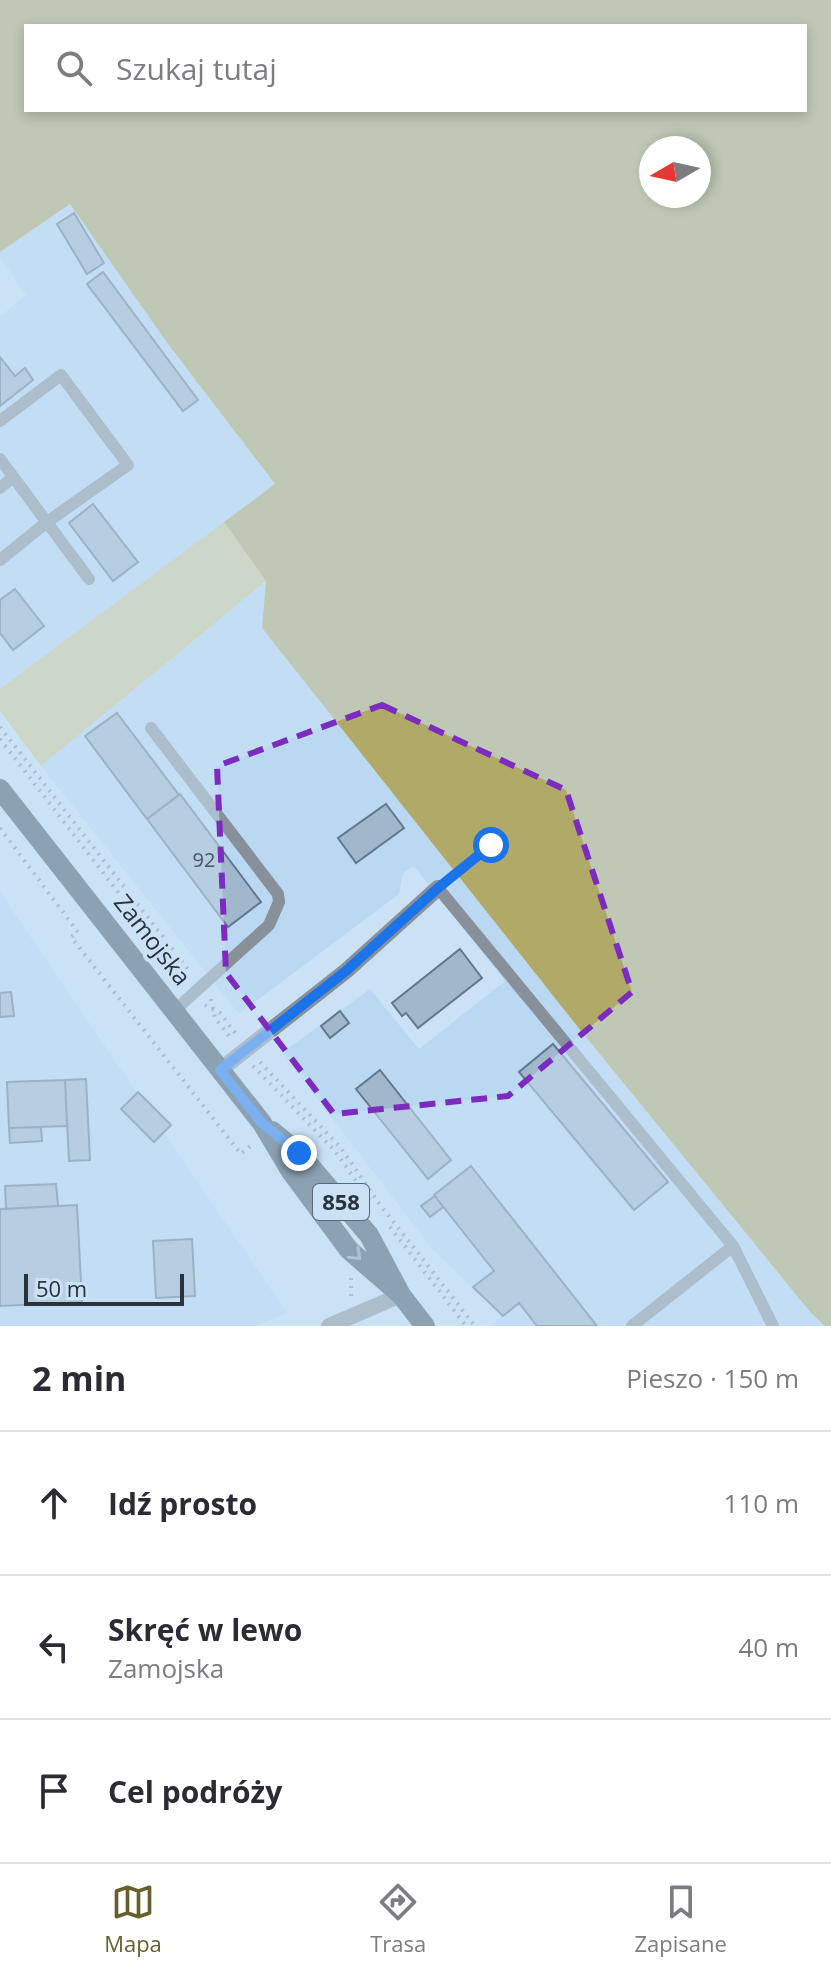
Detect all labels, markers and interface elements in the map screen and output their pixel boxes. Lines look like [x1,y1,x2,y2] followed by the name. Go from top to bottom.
[24,24,807,112] search box
[52,46,96,90] icon: search
[116,48,277,89] text: Szukaj tutaj
[639,136,711,208] north arrow
[473,827,509,863] route start
[193,846,215,873] house number: 92
[107,887,199,991] street label: Zamojska
[281,1135,317,1171] route end
[313,1184,369,1220] road number: 858
[347,1246,361,1260] one-way arrow
[24,1270,184,1306] scale bar
[36,1273,87,1303] text: 50 m
[32,1355,126,1401] text: 2 min
[626,1360,799,1396] text: Pieszo · 150 m
[32,1481,76,1525] icon: ahead
[108,1483,257,1524] text: Idź prosto
[724,1485,799,1521] text: 110 m
[108,1609,302,1650] text: Skręć w lewo
[32,1625,76,1669] icon: left
[738,1629,799,1665] text: 40 m
[108,1650,224,1686] text: Zamojska
[32,1769,76,1813] icon: arrive
[108,1771,282,1812] text: Cel podróży
[104,1880,162,1958] tab: Mapa
[370,1880,426,1958] tab: Trasa
[634,1880,727,1958] tab: Zapisane

